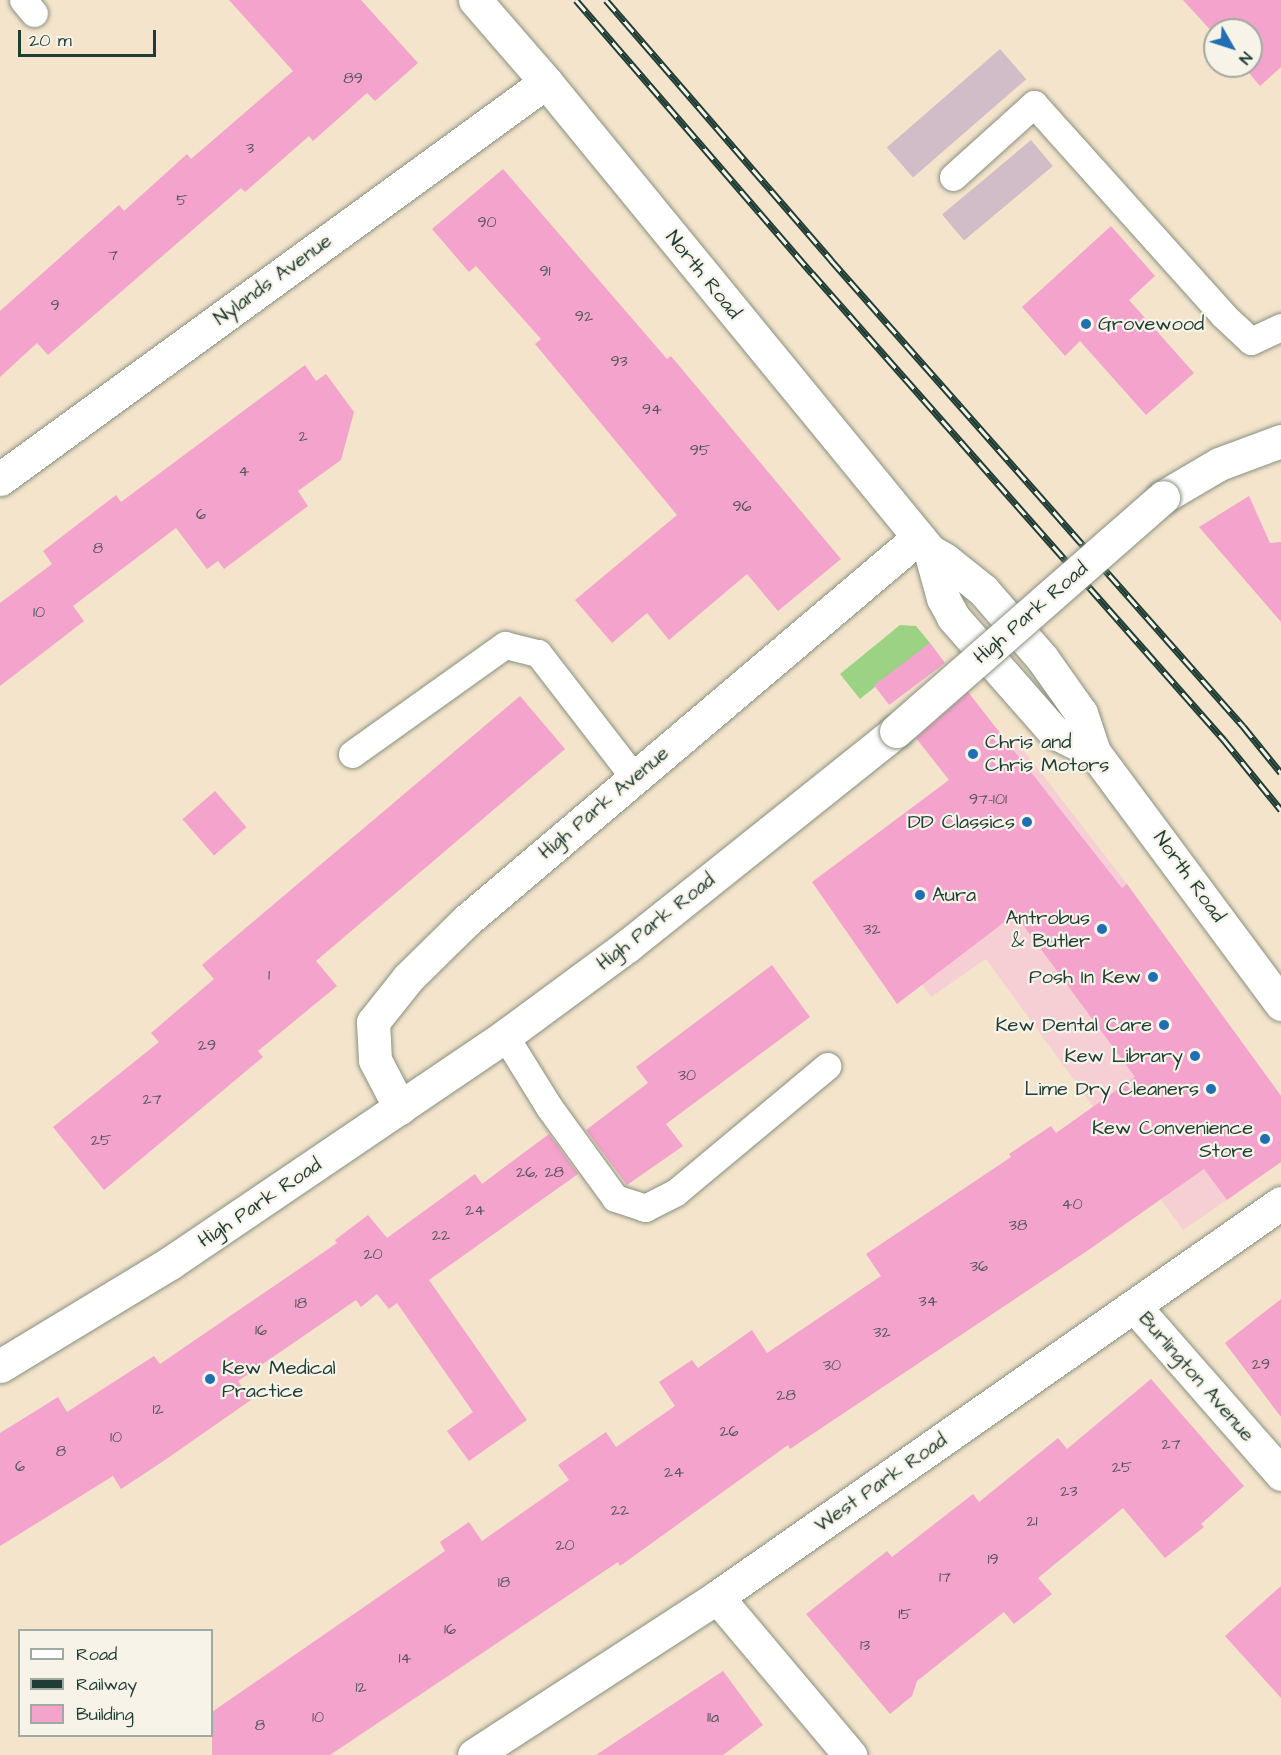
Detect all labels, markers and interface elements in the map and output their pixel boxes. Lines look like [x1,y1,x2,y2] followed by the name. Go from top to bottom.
[21,18,159,56] scale bar
[1203,18,1263,78] north arrow
[29,28,72,53] text: 20 m
[1234,47,1257,69] text: N
[343,68,363,88] house number: 89
[246,138,254,158] house number: 3
[176,190,188,210] house number: 5
[477,212,497,232] house number: 90
[660,226,746,324] street label: North Road
[209,229,337,331] street label: Nylands Avenue
[108,245,118,265] house number: 7
[539,261,551,281] house number: 91
[50,295,60,315] house number: 9
[575,306,593,326] house number: 92
[1098,312,1204,336] place label: Grovewood
[1079,317,1093,331] marker: Grovewood
[610,351,628,371] house number: 93
[642,399,662,419] house number: 94
[298,426,308,446] house number: 2
[690,440,710,460] house number: 95
[239,461,249,481] house number: 4
[732,496,752,516] house number: 96
[196,504,206,524] house number: 6
[93,538,103,558] house number: 8
[969,557,1093,669] street label: High Park Road
[33,602,45,622] house number: 10
[985,730,1109,777] place label: Chris and Chris Motors
[534,742,674,864] street label: High Park Avenue
[966,747,980,761] marker: Chris and Chris Motors
[969,789,1007,809] house number: 97-101
[908,810,1015,834] place label: DD Classics
[1020,815,1034,829] marker: DD Classics
[1148,827,1230,927] street label: North Road
[592,868,720,976] street label: High Park Road
[932,883,976,907] place label: Aura
[913,888,927,902] marker: Aura
[1005,906,1090,953] place label: Antrobus & Butler
[863,919,881,939] house number: 32
[1095,922,1109,936] marker: Antrobus & Butler
[268,965,270,985] house number: 1
[1029,965,1141,989] place label: Posh In Kew
[1146,970,1160,984] marker: Posh In Kew
[995,1013,1152,1037] place label: Kew Dental Care
[1157,1018,1171,1032] marker: Kew Dental Care
[198,1035,216,1055] house number: 29
[1065,1044,1183,1068] place label: Kew Library
[1188,1049,1202,1063] marker: Kew Library
[678,1065,696,1085] house number: 30
[1025,1077,1199,1101] place label: Lime Dry Cleaners
[1204,1082,1218,1096] marker: Lime Dry Cleaners
[142,1089,162,1109] house number: 27
[1092,1116,1253,1163] place label: Kew Convenience Store
[91,1130,111,1150] house number: 25
[1258,1132,1272,1146] marker: Kew Convenience Store
[194,1153,326,1253] street label: High Park Road
[516,1162,564,1182] house number: 26, 28
[1062,1194,1082,1214] house number: 40
[465,1200,485,1220] house number: 24
[1009,1215,1027,1235] house number: 38
[432,1225,450,1245] house number: 22
[363,1244,383,1264] house number: 20
[970,1256,988,1276] house number: 36
[918,1291,938,1311] house number: 34
[295,1293,307,1313] house number: 18
[1133,1307,1259,1447] street label: Burlington Avenue
[255,1320,267,1340] house number: 16
[873,1322,891,1342] house number: 32
[1252,1354,1270,1374] house number: 29
[823,1355,841,1375] house number: 30
[222,1356,336,1403] place label: Kew Medical Practice
[203,1372,217,1386] marker: Kew Medical Practice
[776,1385,796,1405] house number: 28
[152,1399,164,1419] house number: 12
[719,1421,739,1441] house number: 26
[110,1427,122,1447] house number: 10
[810,1428,952,1538] street label: West Park Road
[1162,1434,1180,1454] house number: 27
[56,1441,66,1461] house number: 8
[15,1456,25,1476] house number: 6
[1112,1457,1132,1477] house number: 25
[664,1462,684,1482] house number: 24
[1060,1481,1078,1501] house number: 23
[611,1500,629,1520] house number: 22
[1026,1511,1038,1531] house number: 21
[555,1535,575,1555] house number: 20
[987,1549,999,1569] house number: 19
[939,1567,951,1587] house number: 17
[498,1572,510,1592] house number: 18
[898,1604,912,1624] house number: 15
[444,1619,456,1639] house number: 16
[18,1629,213,1737] legend
[860,1635,870,1655] house number: 13
[76,1642,117,1667] text: Road
[399,1648,411,1668] house number: 14
[76,1672,137,1697] text: Railway
[355,1677,367,1697] house number: 12
[76,1702,134,1727] text: Building
[312,1707,324,1727] house number: 10
[707,1707,719,1727] house number: 11a
[255,1715,265,1735] house number: 8

